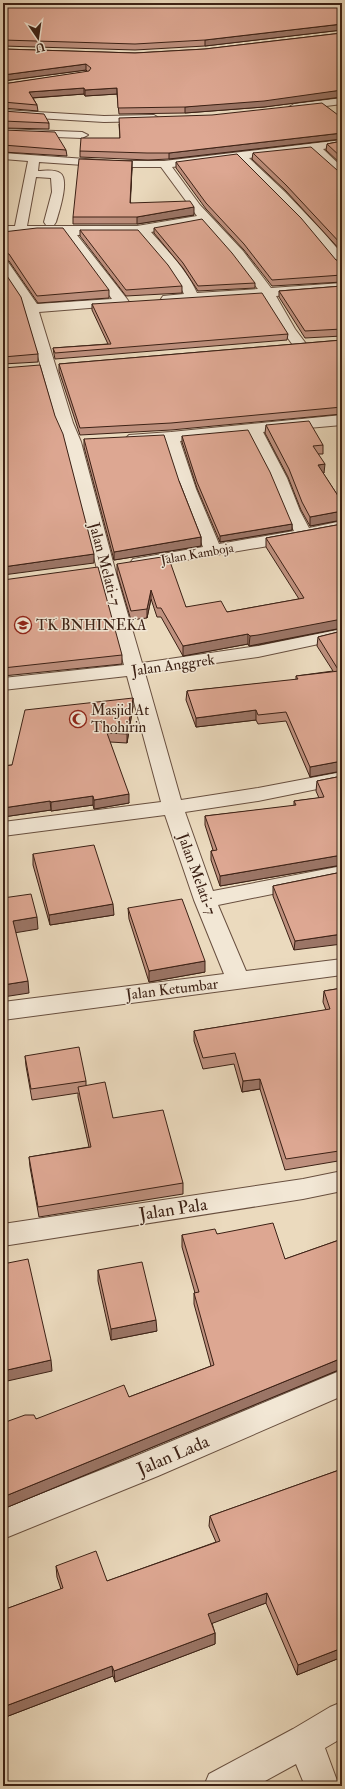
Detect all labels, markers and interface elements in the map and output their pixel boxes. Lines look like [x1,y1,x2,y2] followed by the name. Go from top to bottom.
[18,18,58,58] north arrow
[33,40,46,55] text: U
[83,519,125,608] street label: Jalan Melati-7
[158,540,236,568] street label: Jalan Kamboja
[13,615,33,635] school or university icon: TK BNHINEKA
[36,616,147,635] place label: TK BNHINEKA
[129,650,216,682] street label: Jalan Anggrek
[91,701,149,737] place label: Masjid At Thohirin
[68,709,88,729] mosque icon: Masjid At Thohirin
[172,830,220,918] street label: Jalan Melati-7
[124,974,220,1006] street label: Jalan Ketumbar
[136,1193,209,1226] street label: Jalan Pala
[133,1430,213,1481] street label: Jalan Lada

